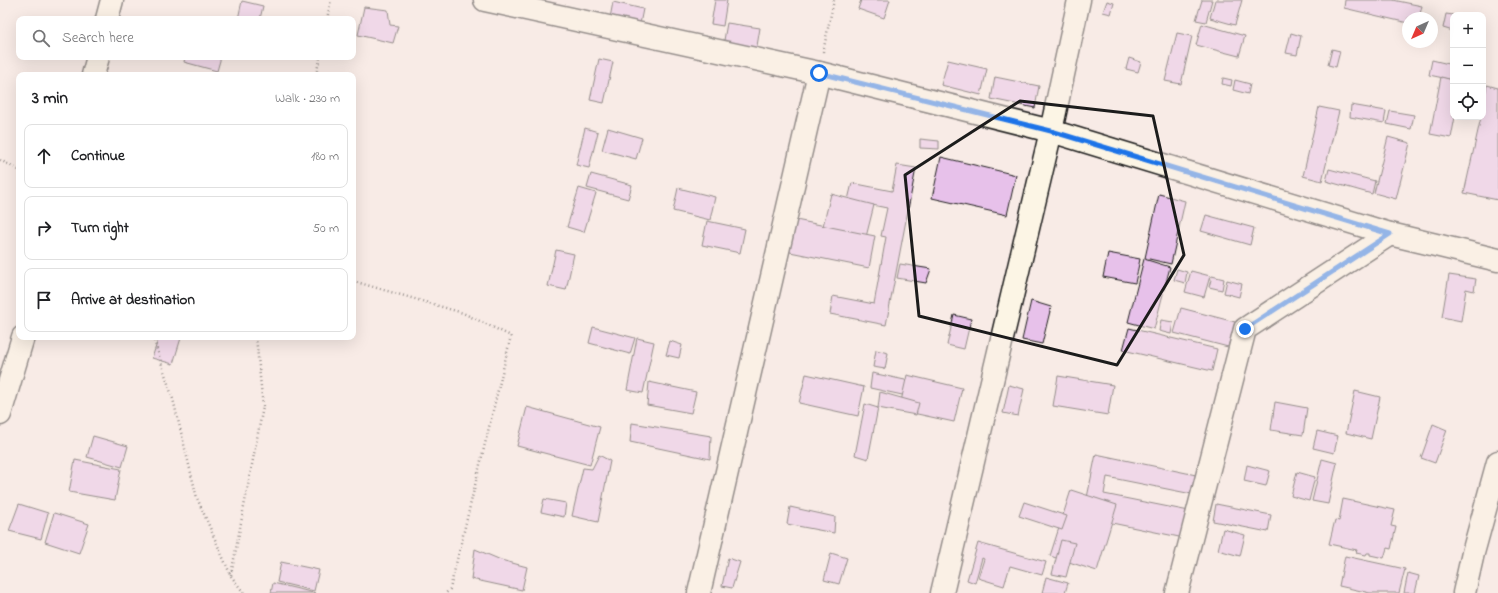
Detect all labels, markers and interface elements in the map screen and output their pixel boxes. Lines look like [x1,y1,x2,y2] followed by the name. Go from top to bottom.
[1402,12,1438,48] north arrow
[1450,12,1486,120] map controls
[1450,12,1486,48] button: +
[16,16,356,60] search box
[30,27,52,49] icon: search
[62,27,134,49] text: Search here
[1450,48,1486,84] button: −
[810,64,828,82] route start
[1450,84,1486,120] button: locate
[32,86,68,111] text: 3 min
[275,89,340,108] text: Walk · 230 m
[33,145,55,167] icon: ahead
[71,145,125,167] text: Continue
[311,147,339,166] text: 180 m
[33,217,55,239] icon: right
[71,217,129,239] text: Turn right
[313,219,339,238] text: 50 m
[33,289,55,311] icon: arrive
[71,289,195,311] text: Arrive at destination
[1236,320,1254,338] route end

